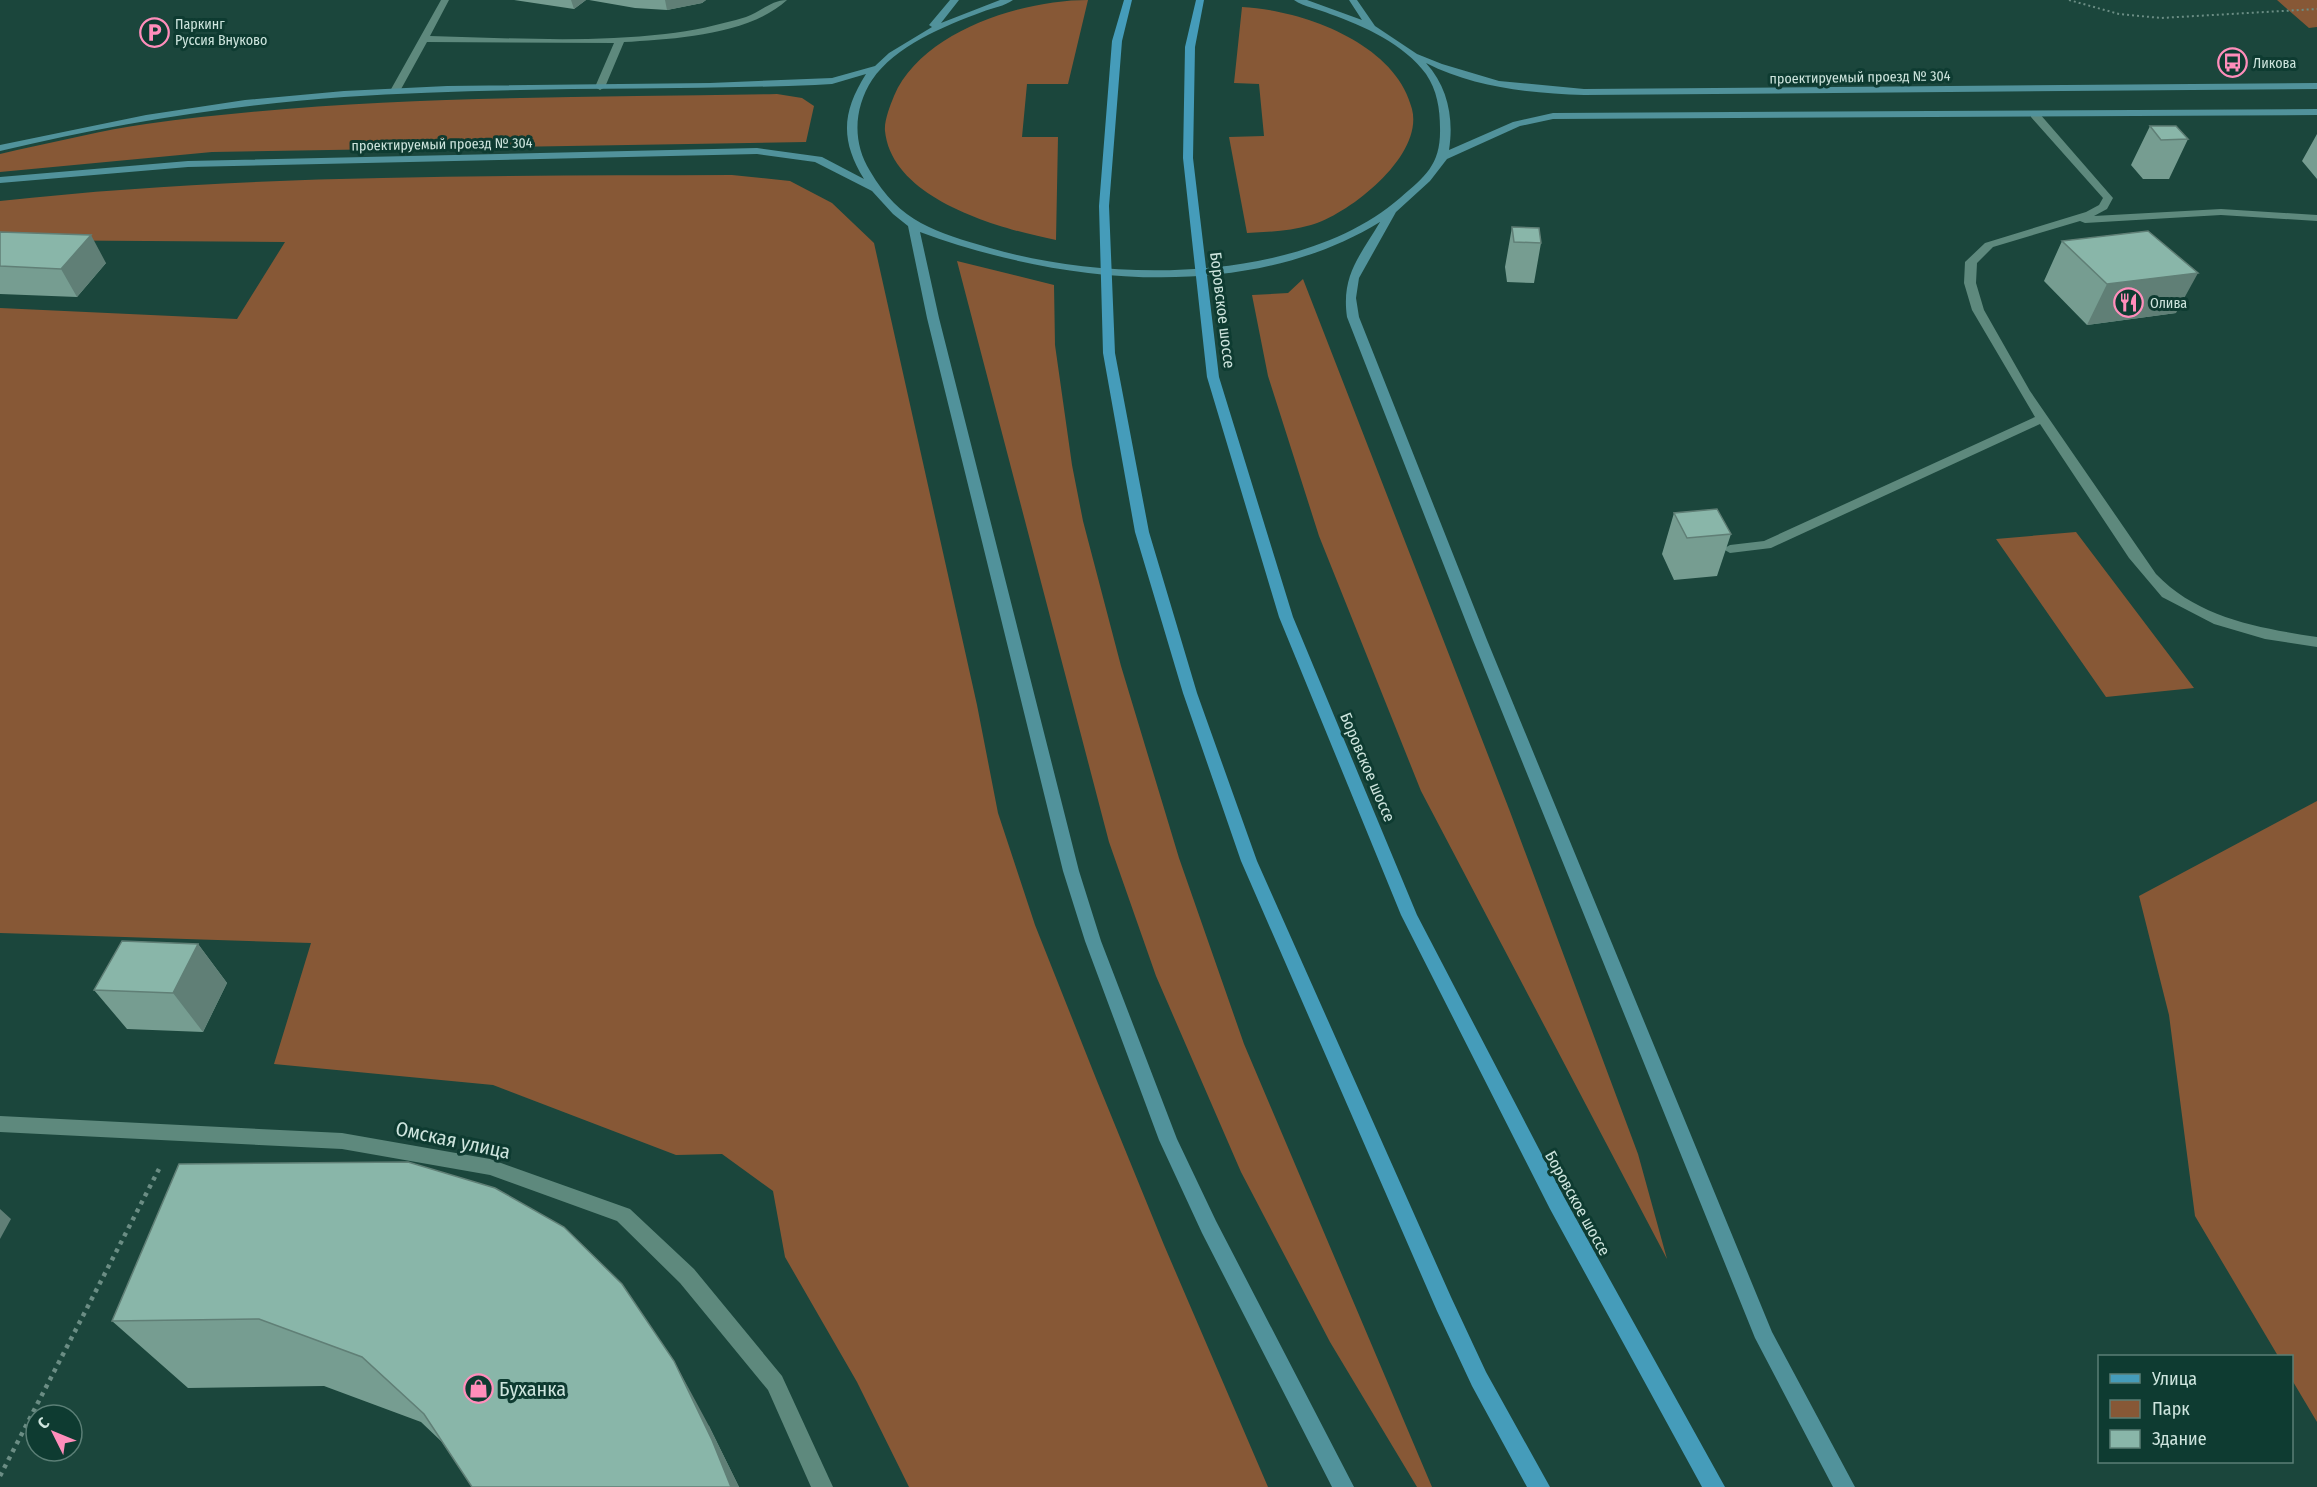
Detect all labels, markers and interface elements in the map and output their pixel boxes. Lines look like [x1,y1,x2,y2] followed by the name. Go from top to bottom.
[138,16,170,48] parking icon: Паркинг Руссия Внуково
[175,16,267,49] place label: Паркинг Руссия Внуково
[2216,47,2248,79] bus stop icon: Ликова
[2253,55,2296,72] place label: Ликова
[1769,67,1951,88] street label: проектируемый проезд № 304
[351,134,533,155] street label: проектируемый проезд № 304
[1206,251,1239,369] street label: Боровское шоссе
[2113,287,2145,319] restaurant icon: Олива
[2150,295,2187,312] place label: Олива
[1336,710,1399,825] street label: Боровское шоссе
[393,1116,513,1164] street label: Омская улица
[1541,1148,1614,1259] street label: Боровское шоссе
[2098,1355,2293,1463] legend
[2151,1368,2197,1390] text: Улица
[462,1373,494,1405] shop icon: Буханка
[499,1377,566,1401] place label: Буханка
[2152,1398,2190,1420] text: Парк
[24,1403,84,1463] north arrow
[34,1413,54,1433] text: С
[2152,1428,2207,1450] text: Здание

